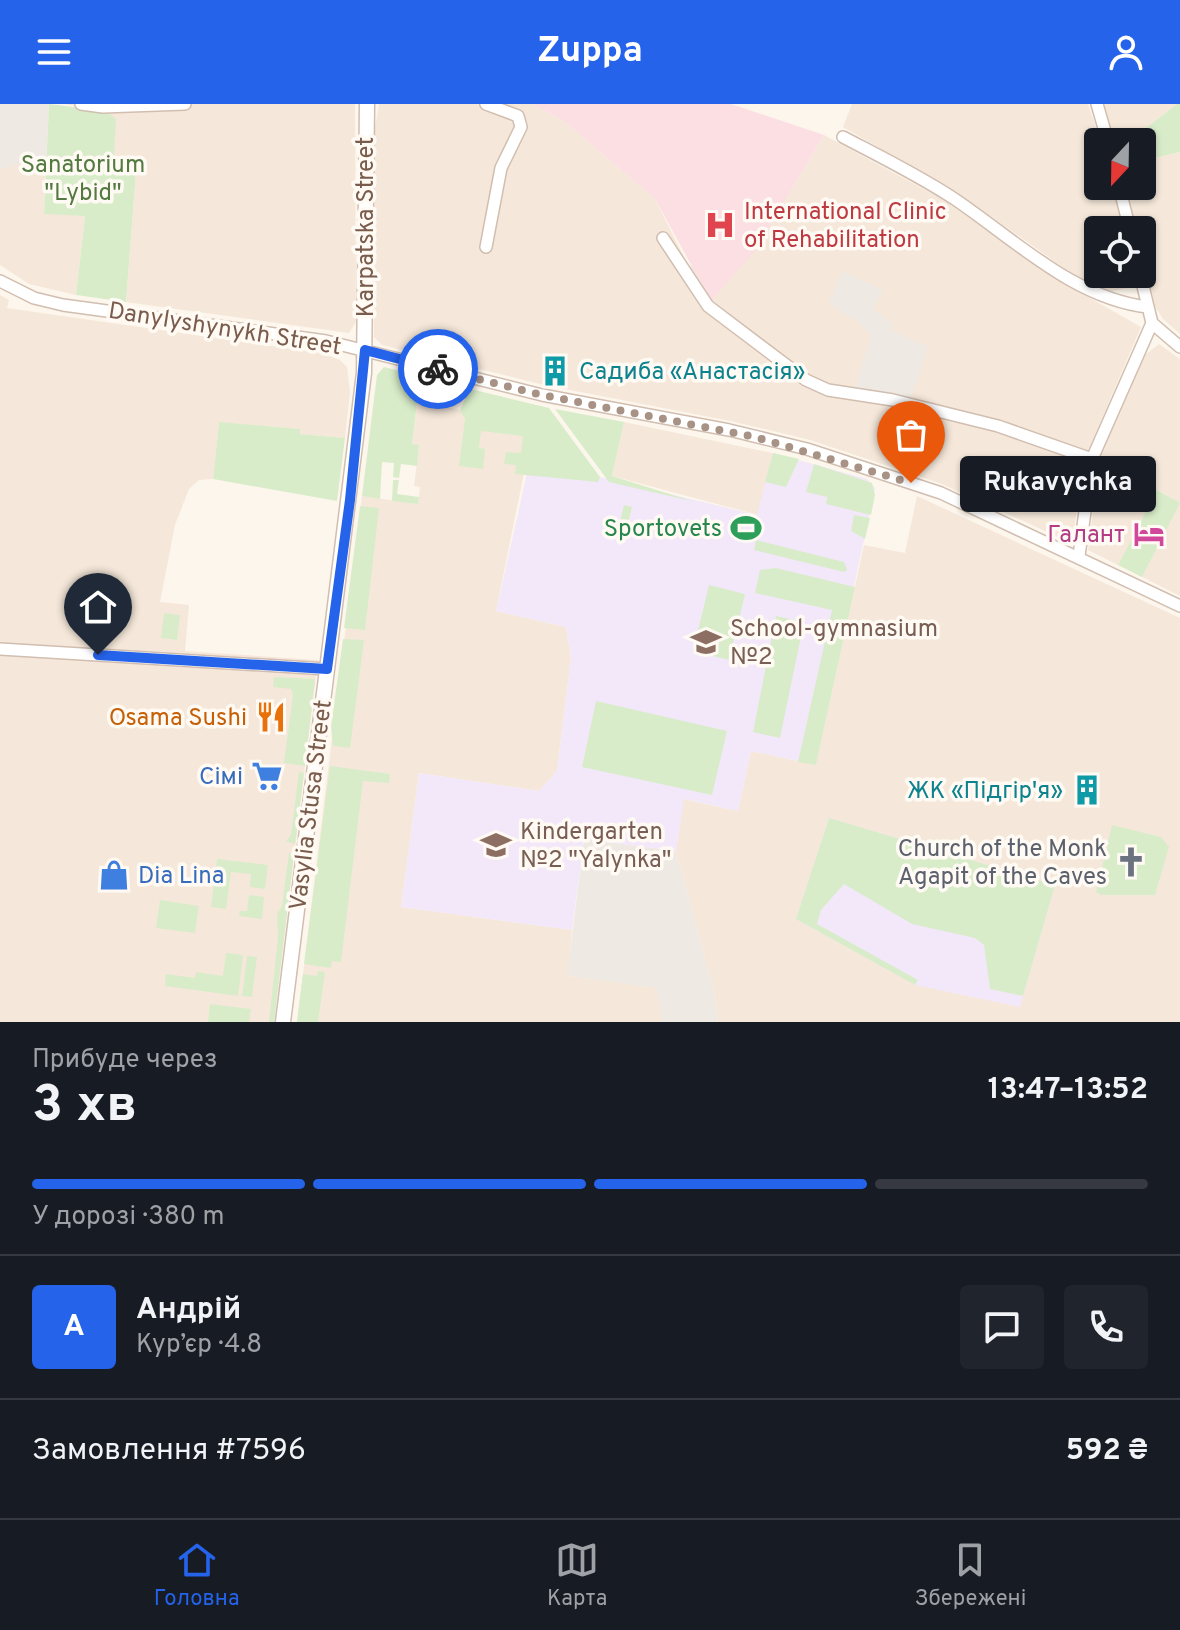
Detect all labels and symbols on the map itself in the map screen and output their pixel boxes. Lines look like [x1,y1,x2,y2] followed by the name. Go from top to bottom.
[1084,128,1156,200] north arrow
[352,137,382,317] street label: Karpatska Street
[21,151,145,209] park label: Sanatorium "Lybid"
[744,198,947,256] place label: International Clinic of Rehabilitation
[703,208,737,242] hospital icon: International Clinic of Rehabilitation
[106,297,343,363] street label: Danylyshynykh Street
[398,329,478,409] courier
[538,354,572,388] building icon: Садиба «Анастасія»
[579,358,805,388] place label: Садиба «Анастасія»
[877,401,945,483] pin
[959,455,1155,511] callout: Rukavychka
[729,511,763,545] sports icon: Sportovets
[604,515,722,545] place label: Sportovets
[1132,517,1166,551] hotel icon: Галант
[1047,521,1125,551] place label: Галант
[64,573,132,655] pin
[730,615,938,673] place label: School-gymnasium №2
[689,625,723,659] school or university icon: School-gymnasium №2
[284,698,340,912] street label: Vasylia Stusa Street
[254,700,288,734] restaurant icon: Osama Sushi
[109,704,247,734] place label: Osama Sushi
[250,759,284,793] supermarket icon: Сімі
[199,763,243,793] place label: Сімі
[1070,773,1104,807] building icon: ЖК «Підгір'я»
[907,777,1063,807] place label: ЖК «Підгір'я»
[520,818,671,876] place label: Kindergarten №2 "Yalynka"
[479,828,513,862] school or university icon: Kindergarten №2 "Yalynka"
[898,835,1107,893] place label: Church of the Monk Agapit of the Caves
[1114,845,1148,879] church icon: Church of the Monk Agapit of the Caves
[97,858,131,892] shop icon: Dia Lina
[138,862,225,892] place label: Dia Lina

